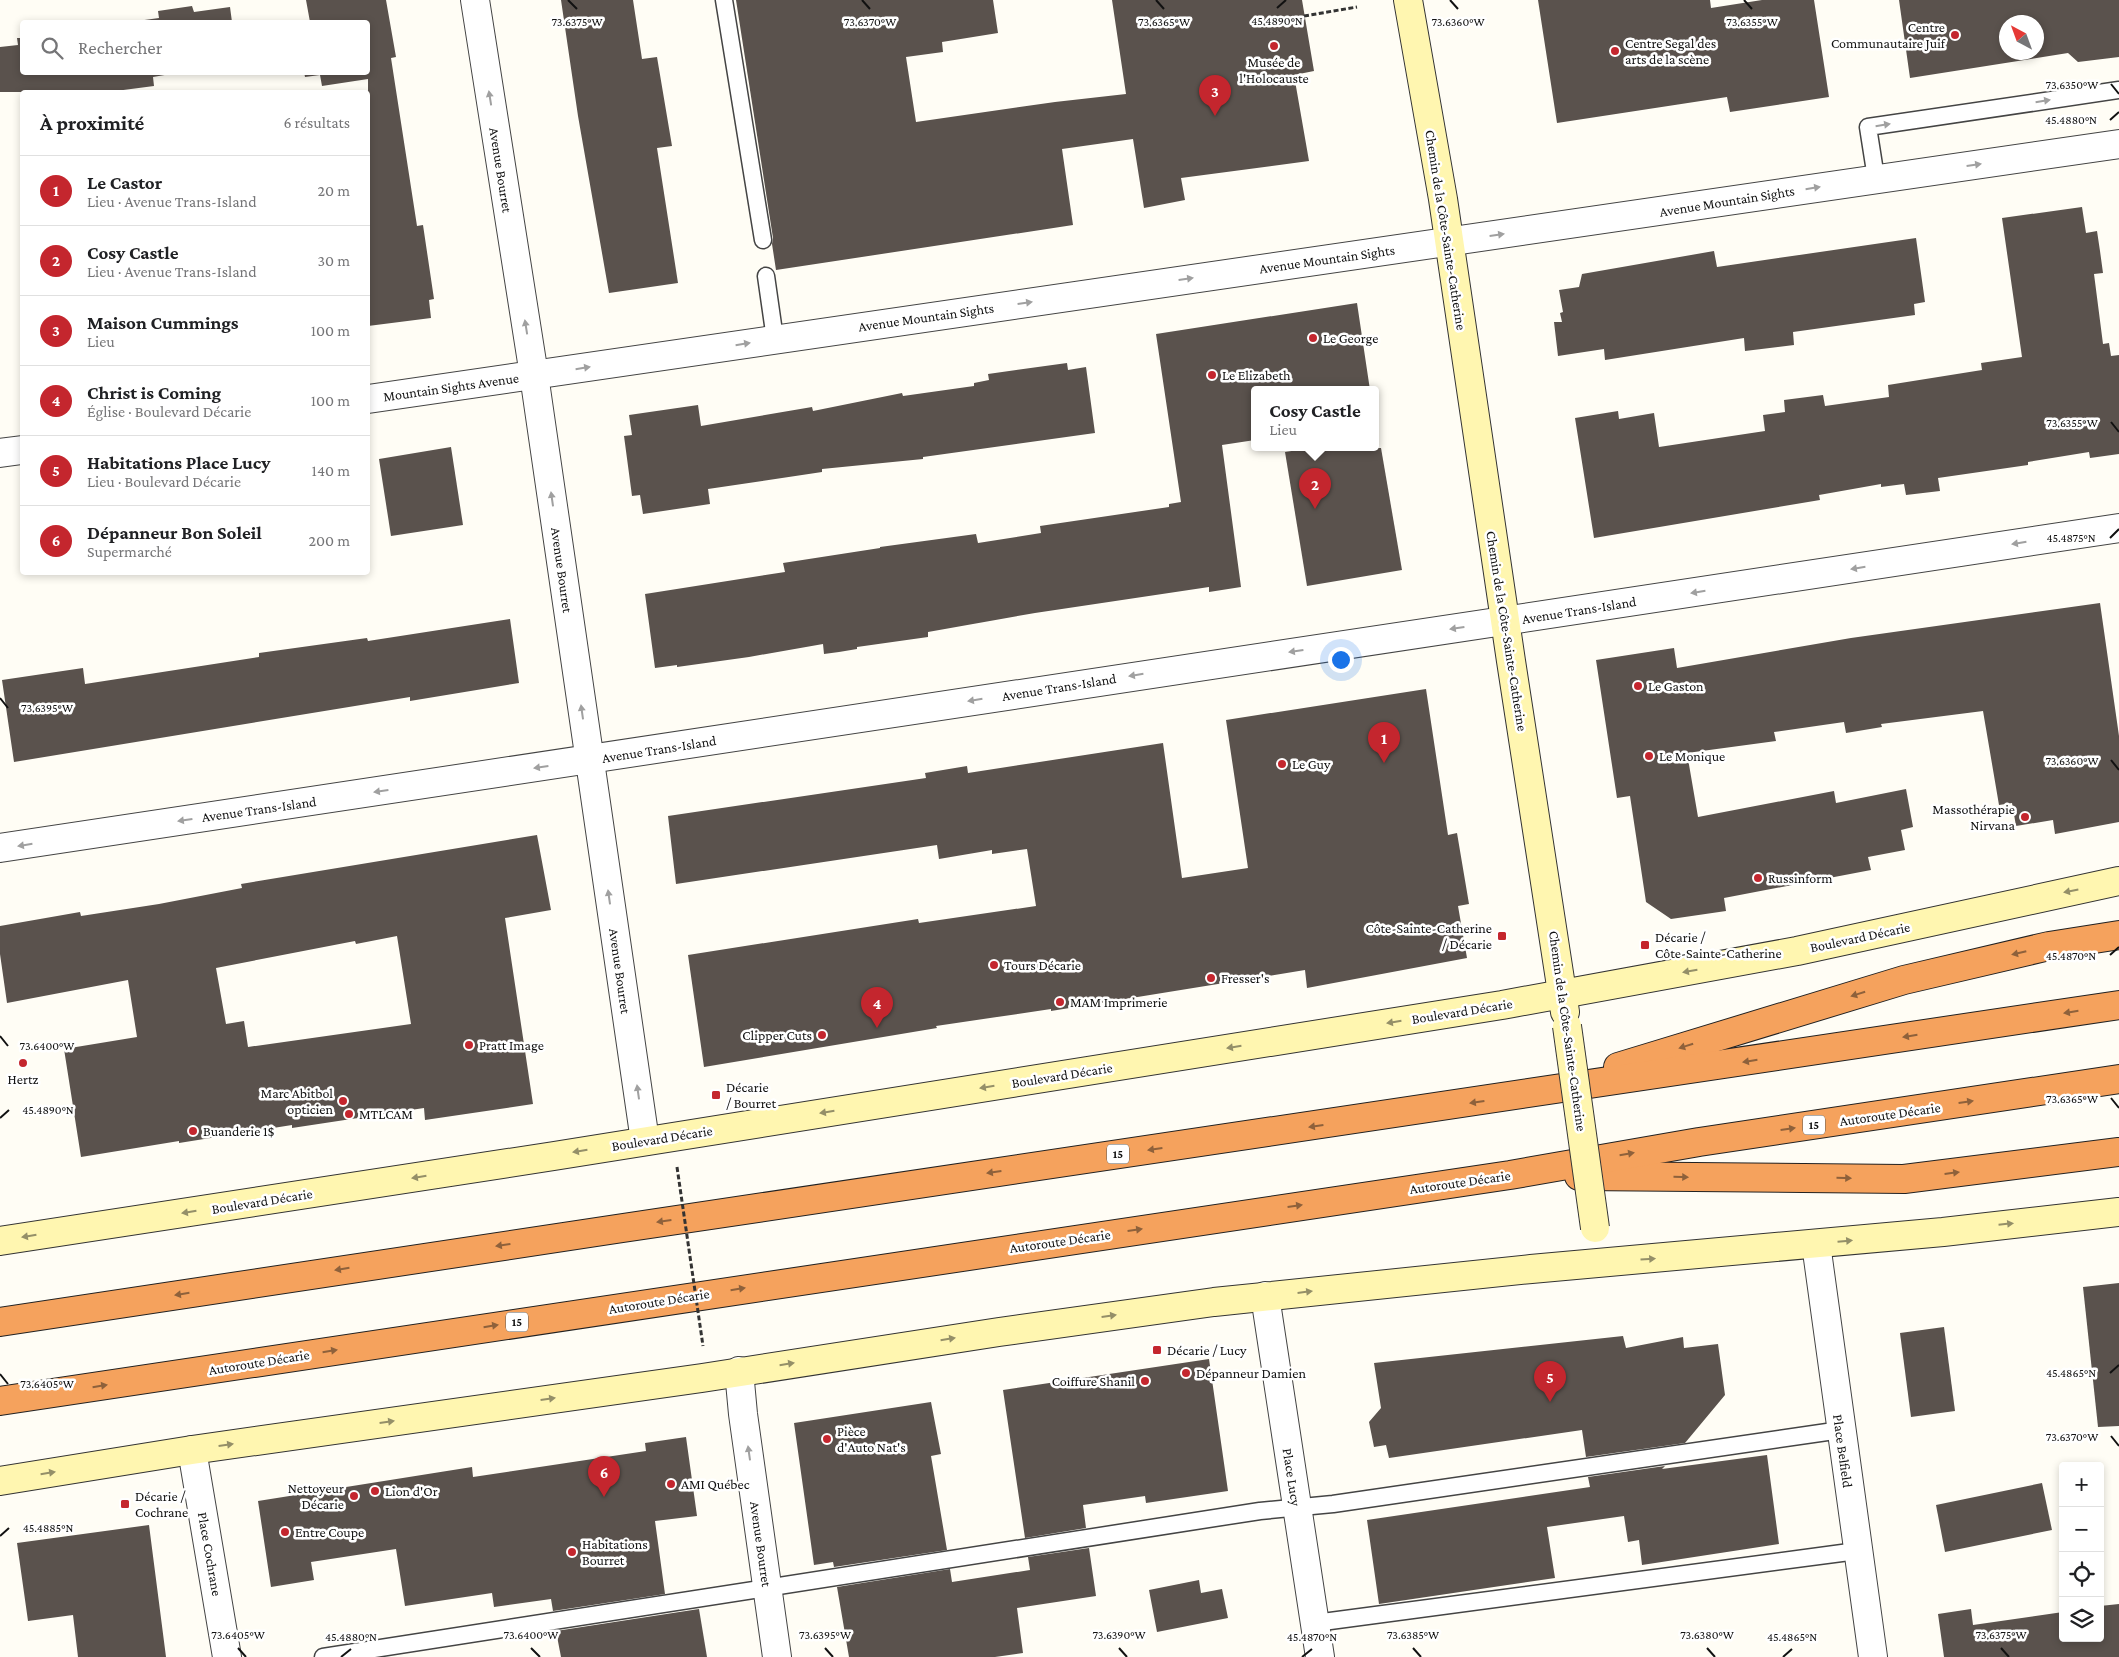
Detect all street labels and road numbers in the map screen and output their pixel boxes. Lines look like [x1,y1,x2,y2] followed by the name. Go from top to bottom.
[486,126,516,214] street label: Avenue Bourret
[1422,129,1470,331] street label: Chemin de la Côte-Sainte-Catherine
[1658,182,1796,220] street label: Avenue Mountain Sights
[1258,242,1396,276] street label: Avenue Mountain Sights
[857,300,995,334] street label: Avenue Mountain Sights
[382,370,520,404] street label: Mountain Sights Avenue
[548,526,576,614] street label: Avenue Bourret
[1483,530,1531,732] street label: Chemin de la Côte-Sainte-Catherine
[1521,593,1638,627] street label: Avenue Trans-Island
[1001,670,1118,704] street label: Avenue Trans-Island
[601,732,718,766] street label: Avenue Trans-Island
[201,793,318,825] street label: Avenue Trans-Island
[1808,919,1912,955] street label: Boulevard Décarie
[606,927,634,1015] street label: Avenue Bourret
[1546,930,1590,1132] street label: Chemin de la Côte-Sainte-Catherine
[1410,995,1514,1027] street label: Boulevard Décarie
[1010,1059,1114,1091] street label: Boulevard Décarie
[1839,1099,1941,1129] street label: Autoroute Décarie
[1803,1116,1825,1134] road number: 15
[610,1122,714,1154] street label: Boulevard Décarie
[1107,1144,1129,1164] road number: 15
[1409,1167,1511,1197] street label: Autoroute Décarie
[210,1185,314,1217] street label: Boulevard Décarie
[1009,1226,1111,1256] street label: Autoroute Décarie
[608,1285,710,1317] street label: Autoroute Décarie
[506,1312,528,1331] road number: 15
[208,1346,310,1378] street label: Autoroute Décarie
[1830,1413,1856,1489] street label: Place Belfield
[1280,1447,1305,1508] street label: Place Lucy
[747,1500,775,1588] street label: Avenue Bourret
[195,1511,225,1597] street label: Place Cochrane

